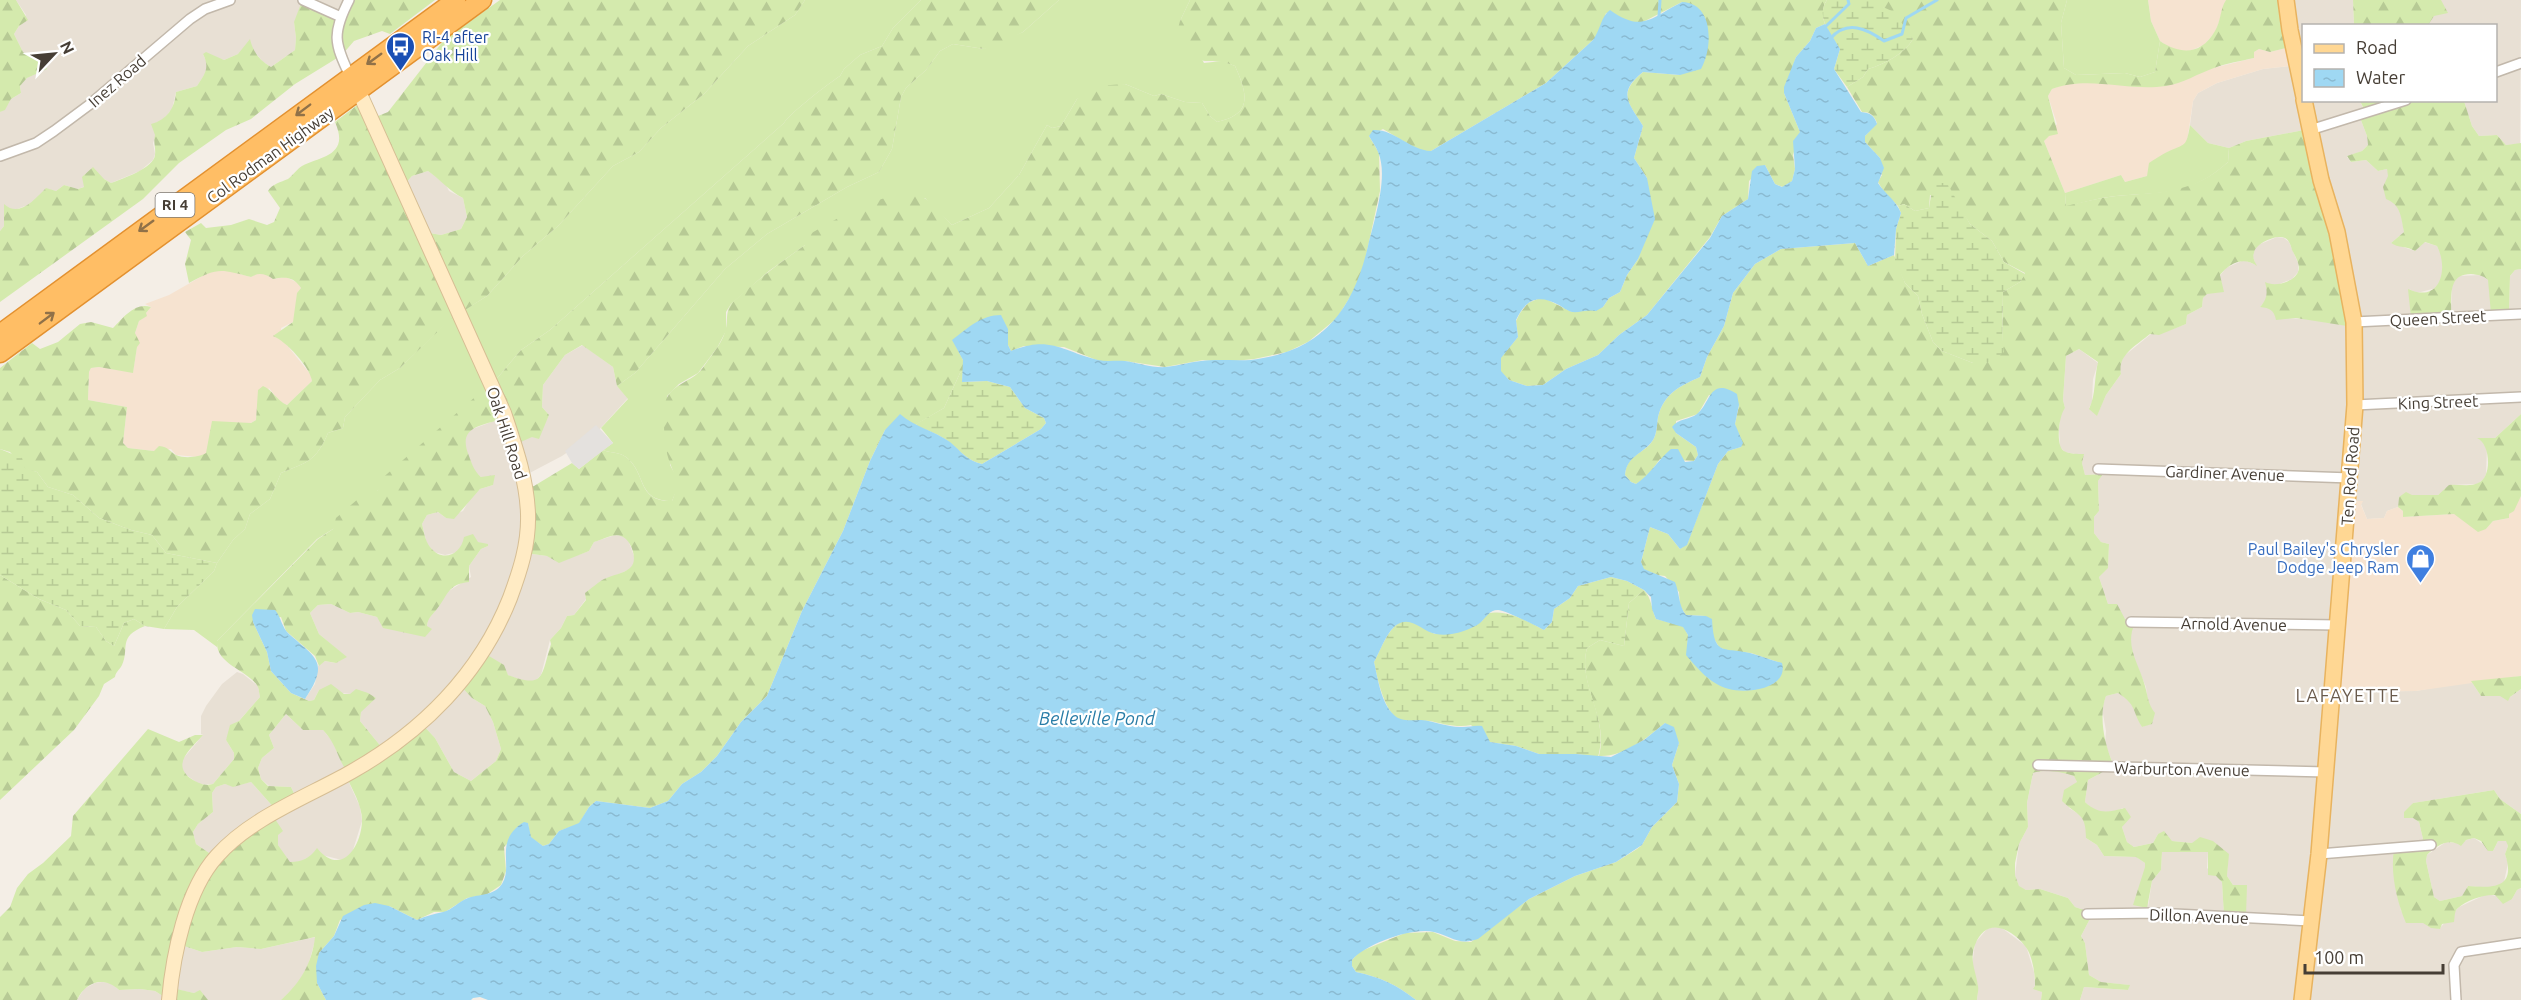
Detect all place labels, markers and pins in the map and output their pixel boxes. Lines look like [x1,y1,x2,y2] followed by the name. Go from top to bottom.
[422,28,489,64] place label: RI-4 after Oak Hill
[385,30,417,72] bus stop icon: RI-4 after Oak Hill
[2248,540,2399,576] place label: Paul Bailey's Chrysler Dodge Jeep Ram
[2404,542,2436,584] shop icon: Paul Bailey's Chrysler Dodge Jeep Ram

